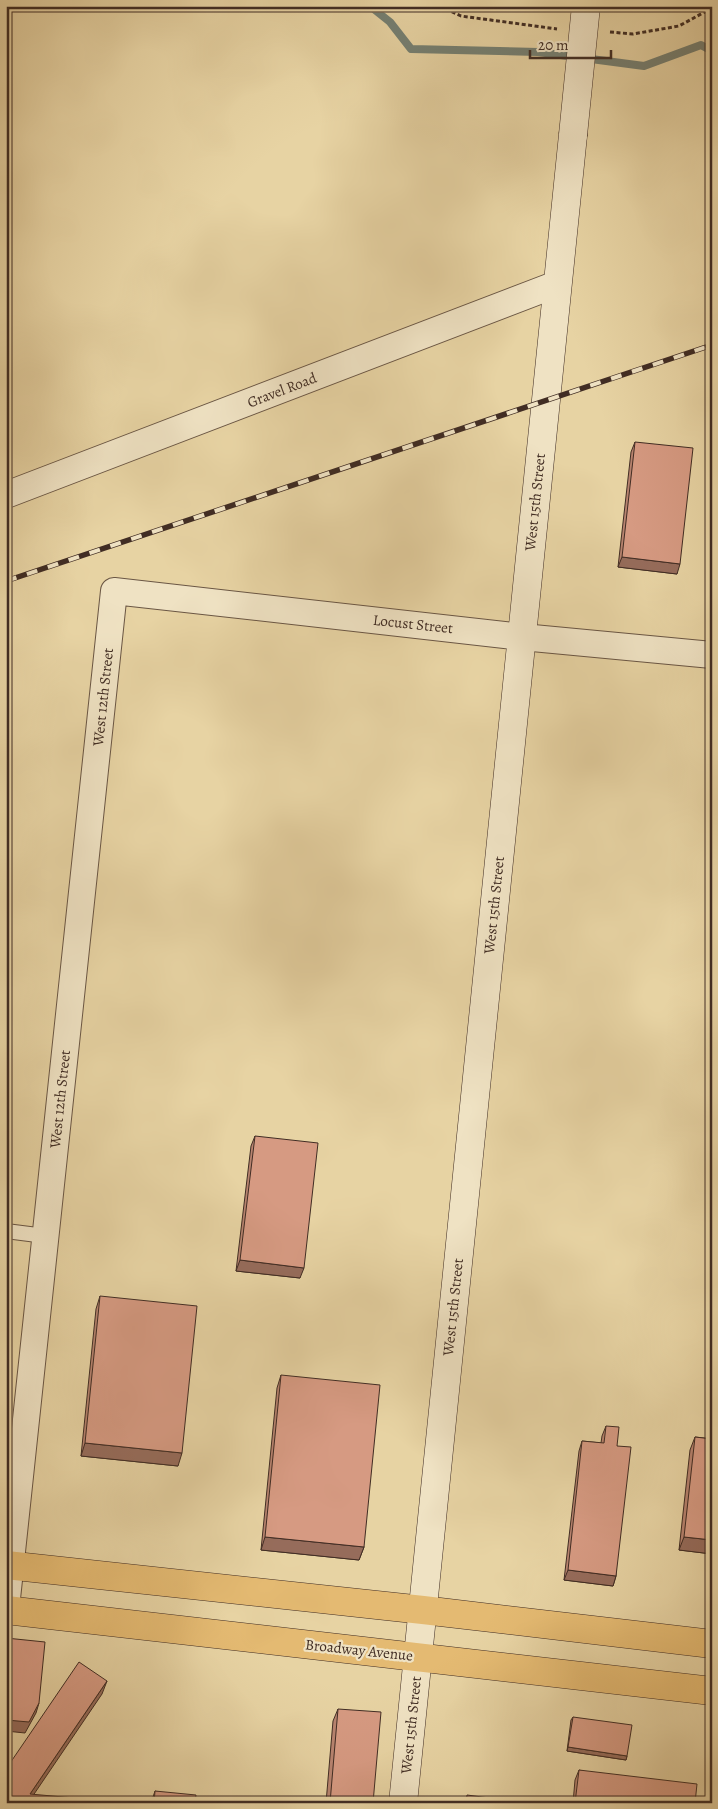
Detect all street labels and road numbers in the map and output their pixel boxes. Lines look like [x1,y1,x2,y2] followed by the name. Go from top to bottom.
[244,367,321,412] street label: Gravel Road
[520,452,550,553] street label: West 15th Street
[372,610,454,638] street label: Locust Street
[88,647,118,748] street label: West 12th Street
[479,855,509,956] street label: West 15th Street
[45,1049,75,1150] street label: West 12th Street
[438,1257,468,1358] street label: West 15th Street
[304,1634,414,1666] street label: Broadway Avenue
[396,1675,426,1776] street label: West 15th Street

